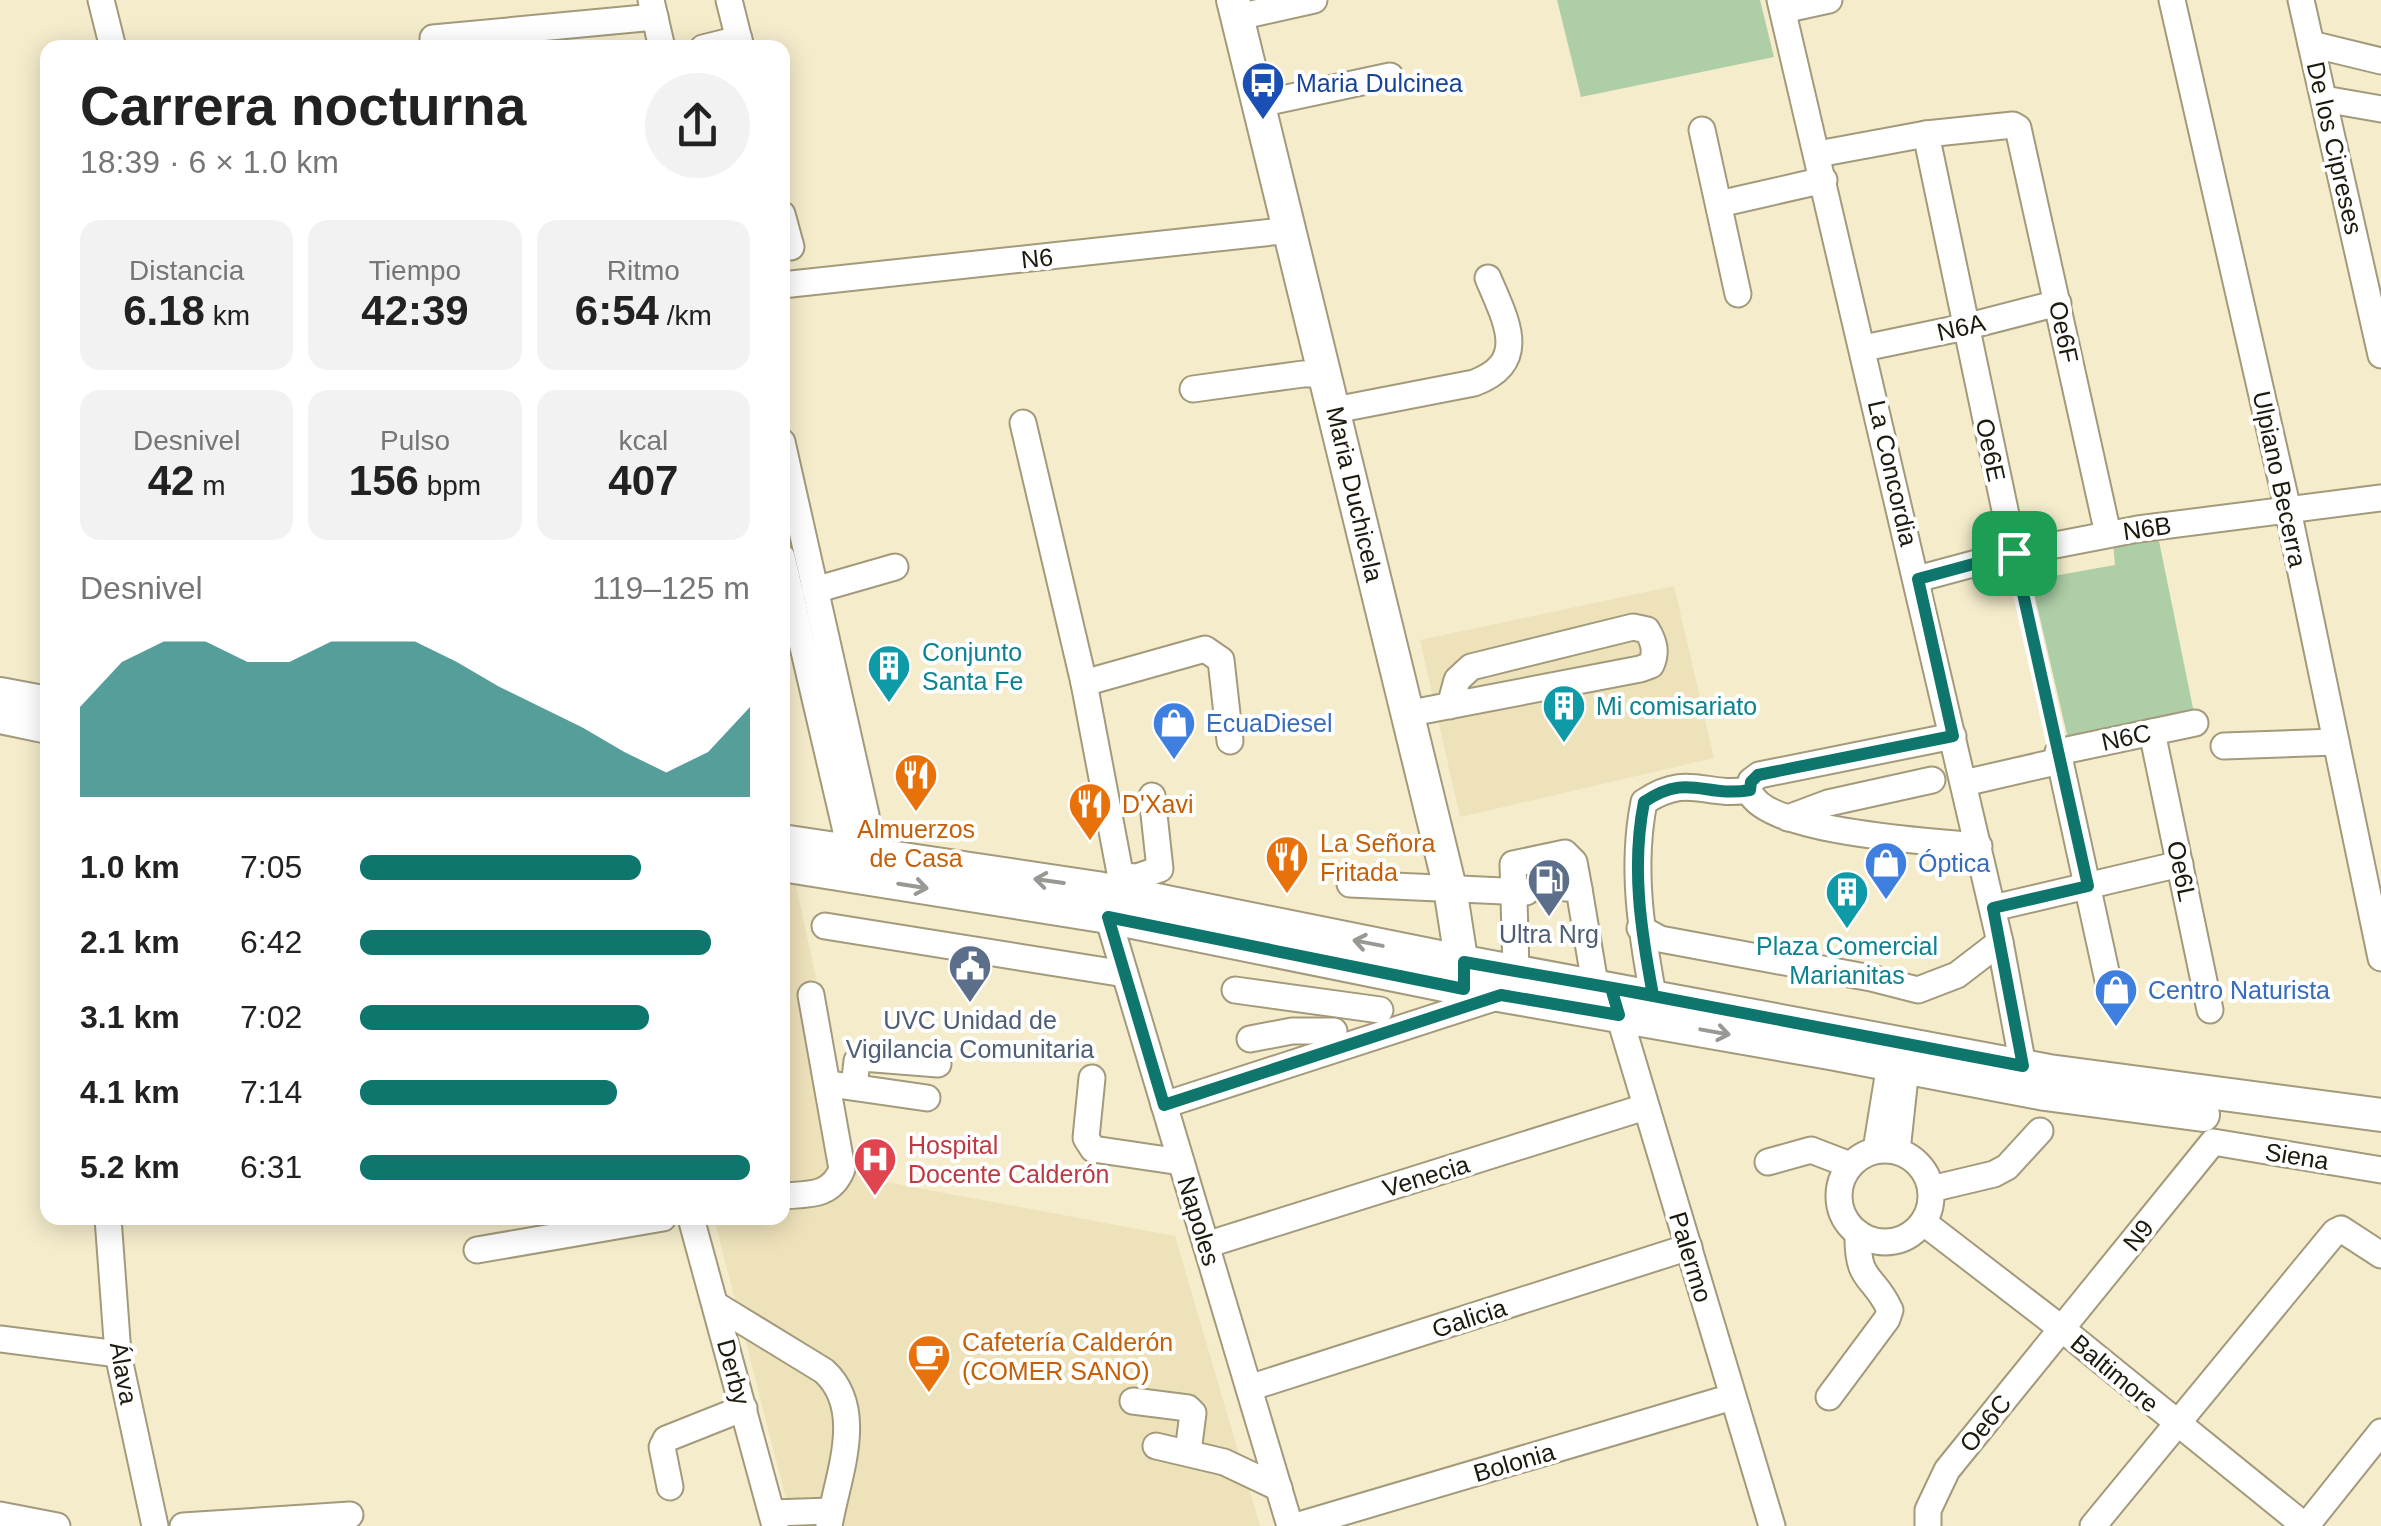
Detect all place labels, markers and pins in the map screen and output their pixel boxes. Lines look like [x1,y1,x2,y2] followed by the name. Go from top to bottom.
[1240,60,1286,121] bus stop icon: Maria Dulcinea
[1296,69,1463,97] place label: Maria Dulcinea
[1972,511,2057,596] pin
[922,638,1023,695] place label: Conjunto Santa Fe
[866,643,912,704] building icon: Conjunto Santa Fe
[1541,683,1587,744] building icon: Mi comisariato
[1596,692,1757,720] place label: Mi comisariato
[1151,700,1197,761] shop icon: EcuaDiesel
[1206,709,1332,737] place label: EcuaDiesel
[893,752,939,813] restaurant icon: Almuerzos de Casa
[1067,781,1113,842] restaurant icon: D'Xavi
[1122,790,1193,818] place label: D'Xavi
[857,815,975,872] place label: Almuerzos de Casa
[1320,829,1435,886] place label: La Señora Fritada
[1264,834,1310,895] restaurant icon: La Señora Fritada
[1863,840,1909,901] shop icon: Óptica
[1918,849,1990,877] place label: Óptica
[1526,857,1572,918] fuel station icon: Ultra Nrg
[1824,869,1870,930] building icon: Plaza Comercial Marianitas
[1499,920,1599,948] place label: Ultra Nrg
[1756,932,1938,989] place label: Plaza Comercial Marianitas
[947,943,993,1004] public building icon: UVC Unidad de Vigilancia Comunitaria
[2093,967,2139,1028] shop icon: Centro Naturista
[2148,976,2330,1004] place label: Centro Naturista
[846,1006,1094,1063] place label: UVC Unidad de Vigilancia Comunitaria
[908,1131,1110,1188] place label: Hospital Docente Calderón
[852,1136,898,1197] hospital icon: Hospital Docente Calderón
[962,1328,1173,1385] place label: Cafetería Calderón (COMER SANO)
[906,1333,952,1394] cafe icon: Cafetería Calderón (COMER SANO)

